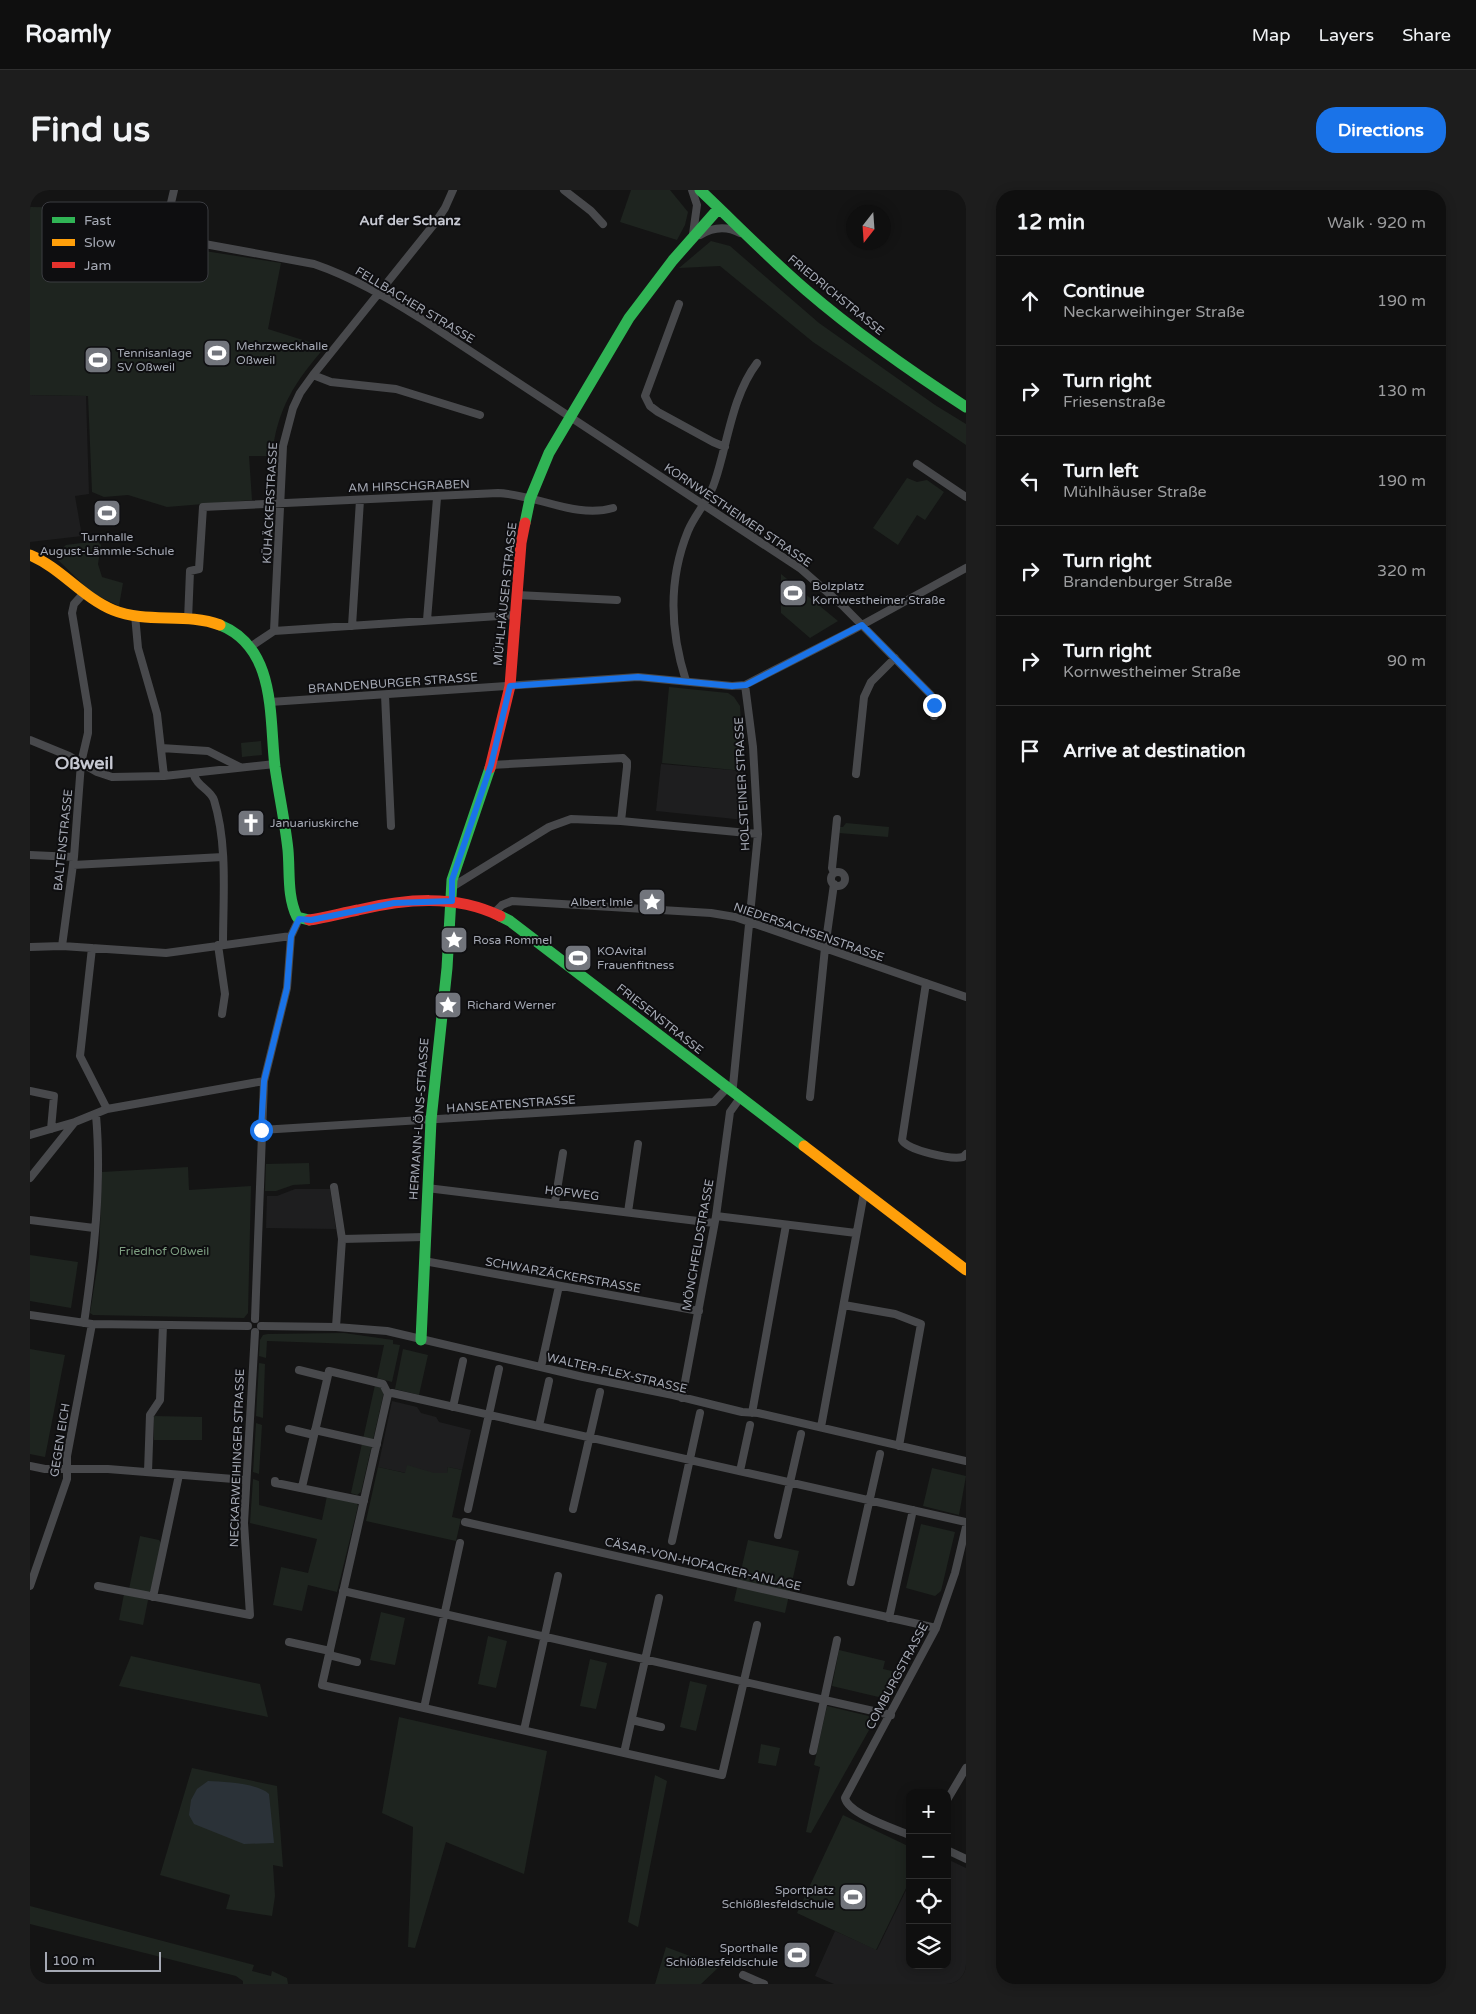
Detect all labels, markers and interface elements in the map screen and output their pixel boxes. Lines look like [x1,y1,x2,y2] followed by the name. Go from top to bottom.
[25,20,111,49] text: Roamly
[1252,24,1291,46] text: Map
[1319,24,1374,46] text: Layers
[1402,24,1451,46] text: Share
[1316,107,1446,153] button: Directions
[30,109,150,151] text: Find us
[42,202,208,282] legend
[846,205,891,250] north arrow
[1016,210,1085,235] text: 12 min
[84,212,112,229] text: Fast
[359,212,461,229] district label: Auf der Schanz
[1327,213,1426,233] text: Walk · 920 m
[84,234,116,251] text: Slow
[785,252,887,338] street label: FRIEDRICHSTRASSE
[84,257,111,274] text: Jam
[353,264,478,346] street label: FELLBACHER STRASSE
[1063,280,1145,302] text: Continue
[1016,287,1044,315] icon: ahead
[1377,291,1426,311] text: 190 m
[1063,302,1245,322] text: Neckarweihinger Straße
[202,338,232,368] sports icon: Mehrzweckhalle Oßweil
[236,339,328,367] place label: Mehrzweckhalle Oßweil
[83,345,113,375] sports icon: Tennisanlage SV Oßweil
[117,346,192,374] place label: Tennisanlage SV Oßweil
[1063,370,1151,392] text: Turn right
[1016,377,1044,405] icon: right
[1377,381,1426,401] text: 130 m
[1063,392,1166,412] text: Friesenstraße
[260,442,280,564] street label: KÜHÄCKERSTRASSE
[662,460,815,570] street label: KORNWESTHEIMER STRASSE
[1063,460,1139,482] text: Turn left
[1016,467,1044,495] icon: left
[1377,471,1426,491] text: 190 m
[348,477,470,495] street label: AM HIRSCHGRABEN
[1063,482,1207,502] text: Mühlhäuser Straße
[92,498,122,528] sports icon: Turnhalle August-Lämmle-Schule
[490,521,520,667] street label: MÜHLHÄUSER STRASSE
[40,530,174,558] place label: Turnhalle August-Lämmle-Schule
[1063,550,1151,572] text: Turn right
[1016,557,1044,585] icon: right
[1377,561,1426,581] text: 320 m
[1063,572,1232,592] text: Brandenburger Straße
[778,578,808,608] sports icon: Bolzplatz Kornwestheimer Straße
[812,579,946,607] place label: Bolzplatz Kornwestheimer Straße
[1063,640,1151,662] text: Turn right
[1016,647,1044,675] icon: right
[1387,651,1426,671] text: 90 m
[1063,662,1241,682] text: Kornwestheimer Straße
[308,670,479,696] street label: BRANDENBURGER STRASSE
[923,694,946,717] route end
[731,716,753,851] street label: HOLSTEINER STRASSE
[1016,737,1044,765] icon: arrive
[1063,740,1246,762] text: Arrive at destination
[55,752,113,774] district label: Oßweil
[51,788,75,892] street label: BALTENSTRASSE
[236,808,266,838] church icon: Januariuskirche
[270,816,359,830] place label: Januariuskirche
[637,887,667,917] place icon: Albert Imle
[570,895,633,909] place label: Albert Imle
[732,900,886,965] street label: NIEDERSACHSENSTRASSE
[439,925,469,955] place icon: Rosa Rommel
[473,933,552,947] place label: Rosa Rommel
[563,943,593,973] sports icon: KOAvital Frauenfitness
[597,944,675,972] place label: KOAvital Frauenfitness
[614,981,706,1057] street label: FRIESENSTRASSE
[433,990,463,1020] place icon: Richard Werner
[467,998,556,1012] place label: Richard Werner
[406,1037,432,1201] street label: HERMANN-LÖNS-STRASSE
[446,1092,577,1116] street label: HANSEATENSTRASSE
[250,1119,273,1142] route start
[680,1178,717,1312] street label: MÖNCHFELDSTRASSE
[544,1183,600,1203] street label: HOFWEG
[119,1244,209,1258] park label: Friedhof Oßweil
[484,1254,642,1296] street label: SCHWARZÄCKERSTRASSE
[545,1350,689,1396] street label: WALTER-FLEX-STRASSE
[227,1368,247,1548] street label: NECKARWEIHINGER STRASSE
[47,1402,73,1478] street label: GEGEN EICH
[603,1535,803,1594] street label: CÄSAR-VON-HOFACKER-ANLAGE
[863,1620,931,1732] street label: COMBURGSTRASSE
[906,1789,951,1969] map controls
[906,1789,951,1834] button: +
[906,1834,951,1879] button: −
[906,1879,951,1924] button: locate
[838,1882,868,1912] sports icon: Sportplatz Schlößlesfeldschule
[722,1883,834,1911] place label: Sportplatz Schlößlesfeldschule
[906,1924,951,1969] button: layers
[782,1940,812,1970] sports icon: Sporthalle Schlößlesfeldschule
[666,1941,778,1969] place label: Sporthalle Schlößlesfeldschule
[45,1949,161,1972] scale bar
[52,1952,95,1969] text: 100 m

